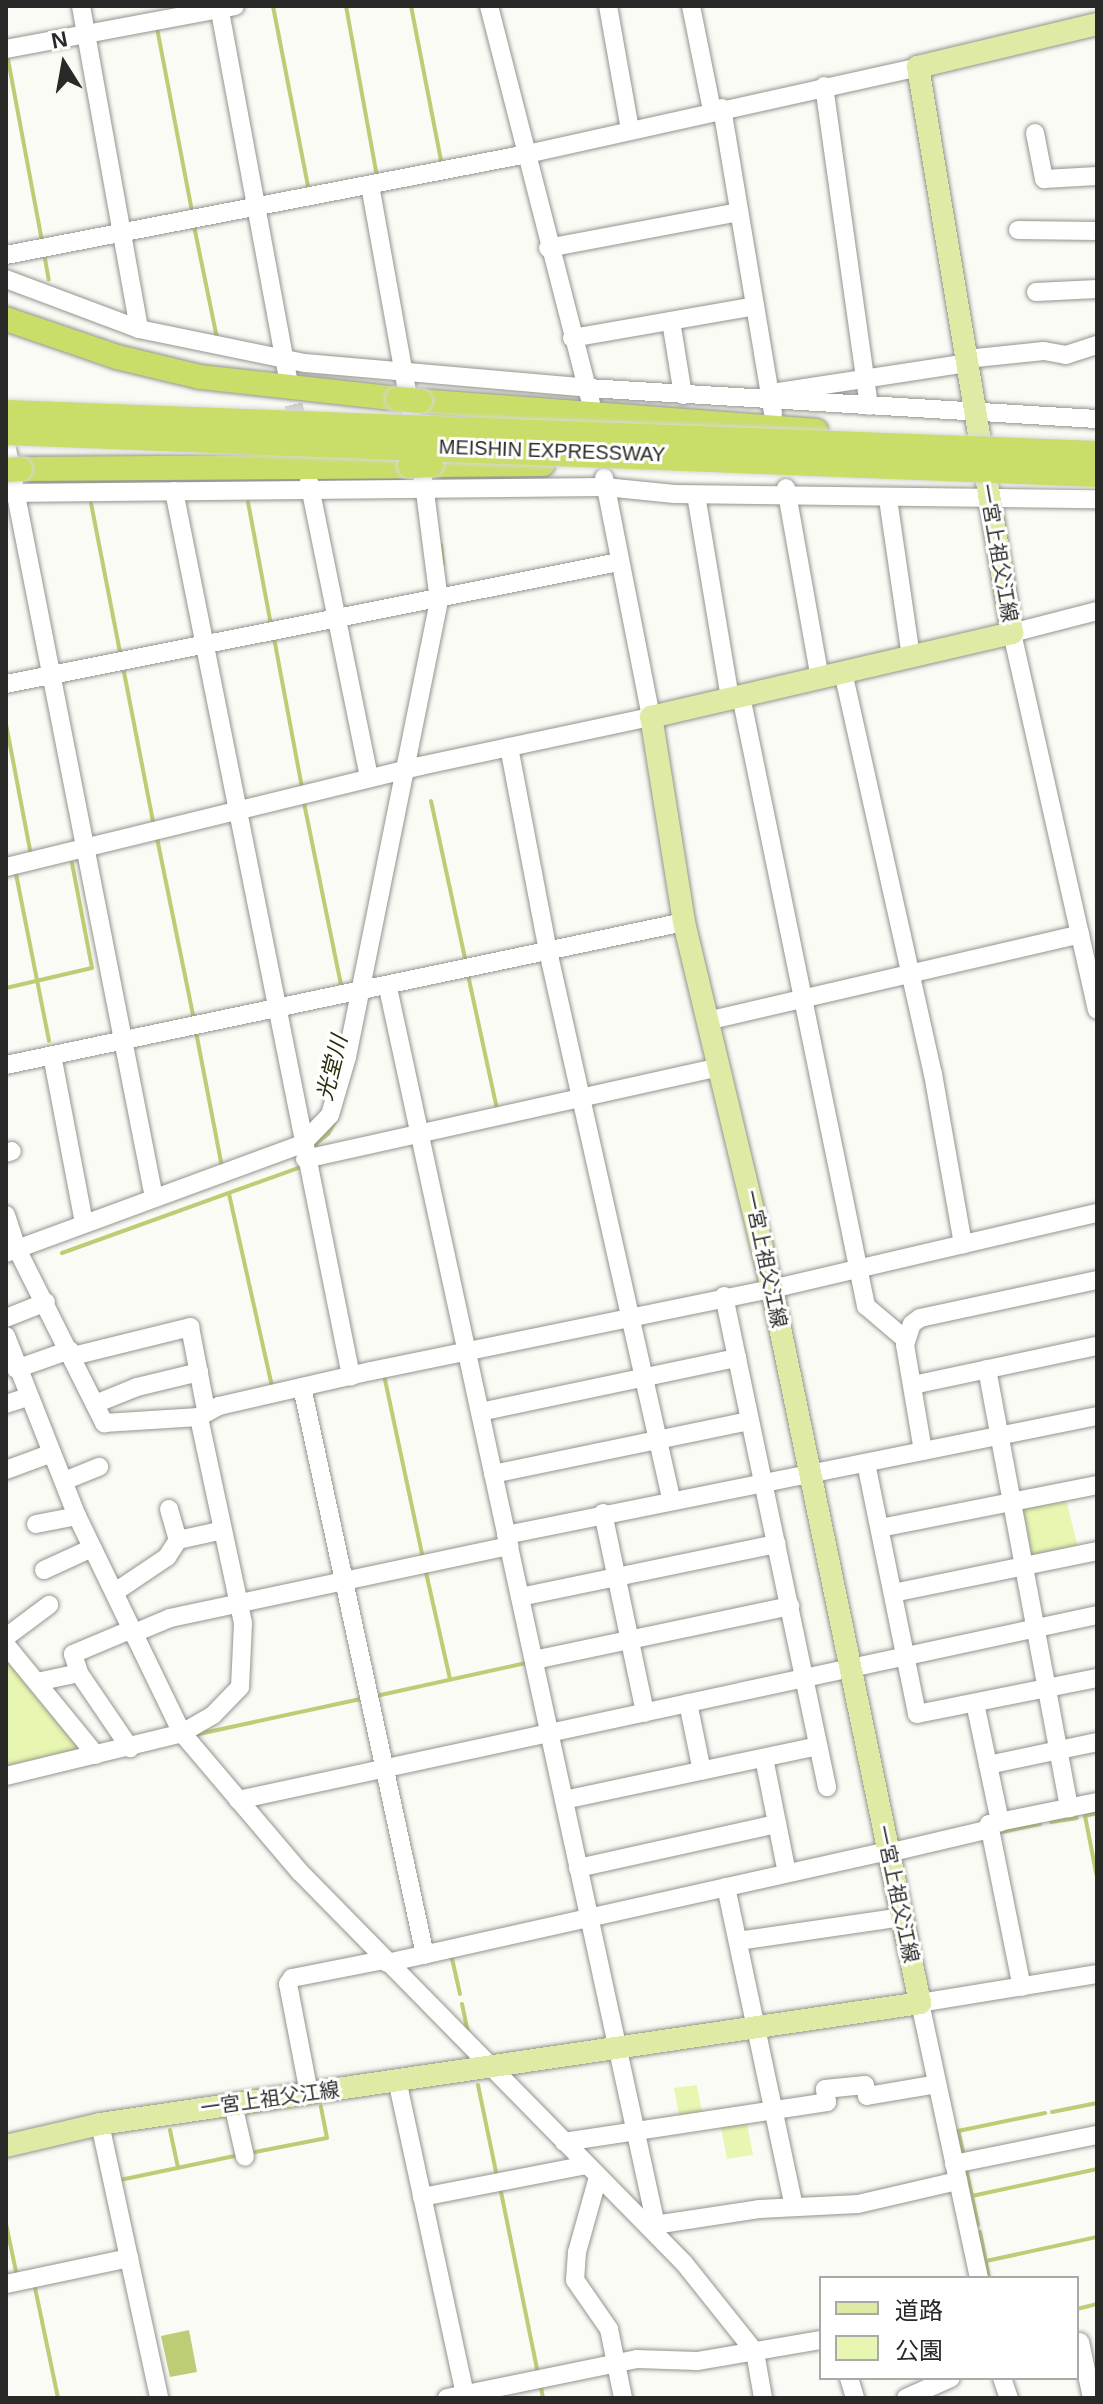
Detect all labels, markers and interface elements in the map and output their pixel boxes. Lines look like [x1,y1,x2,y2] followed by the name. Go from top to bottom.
[24,24,104,104] north arrow
[49,26,70,54] text: N
[438,435,666,467] street label: MEISHIN EXPRESSWAY
[974,482,1022,624] street label: 一宮上祖父江線
[311,1033,353,1103] water label: 光堂川
[739,1188,791,1330] street label: 一宮上祖父江線
[871,1823,923,1965] street label: 一宮上祖父江線
[199,2077,341,2121] street label: 一宮上祖父江線
[819,2276,1079,2380] legend
[895,2297,943,2324] text: 道路
[895,2337,943,2364] text: 公園

